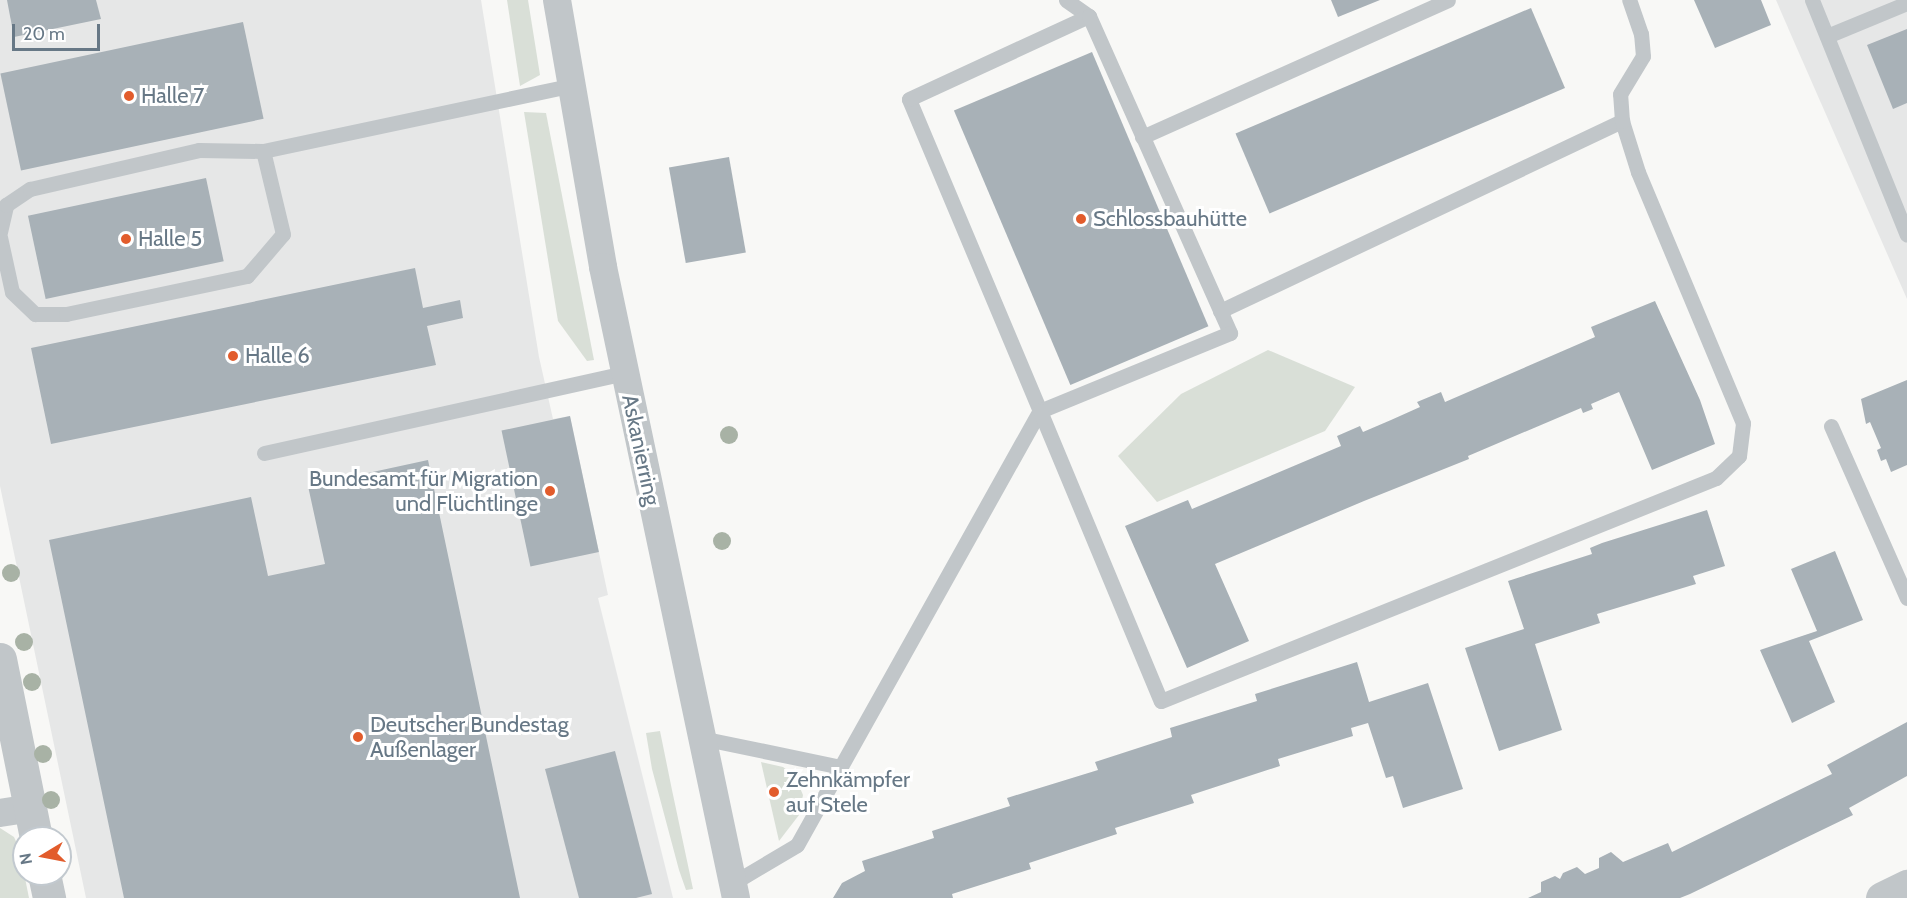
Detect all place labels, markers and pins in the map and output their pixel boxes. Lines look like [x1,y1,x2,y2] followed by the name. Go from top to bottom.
[141,83,204,109] place label: Halle 7
[122,89,136,103] marker: Halle 7
[1093,206,1247,232] place label: Schlossbauhütte
[1074,212,1088,226] marker: Schlossbauhütte
[138,226,202,252] place label: Halle 5
[119,232,133,246] marker: Halle 5
[245,343,310,369] place label: Halle 6
[226,349,240,363] marker: Halle 6
[309,465,538,516] place label: Bundesamt für Migration und Flüchtlinge
[543,484,557,498] marker: Bundesamt für Migration und Flüchtlinge
[370,711,569,762] place label: Deutscher Bundestag Außenlager
[351,730,365,744] marker: Deutscher Bundestag Außenlager
[786,766,910,818] place label: Zehnkämpfer auf Stele
[767,785,781,799] marker: Zehnkämpfer auf Stele

